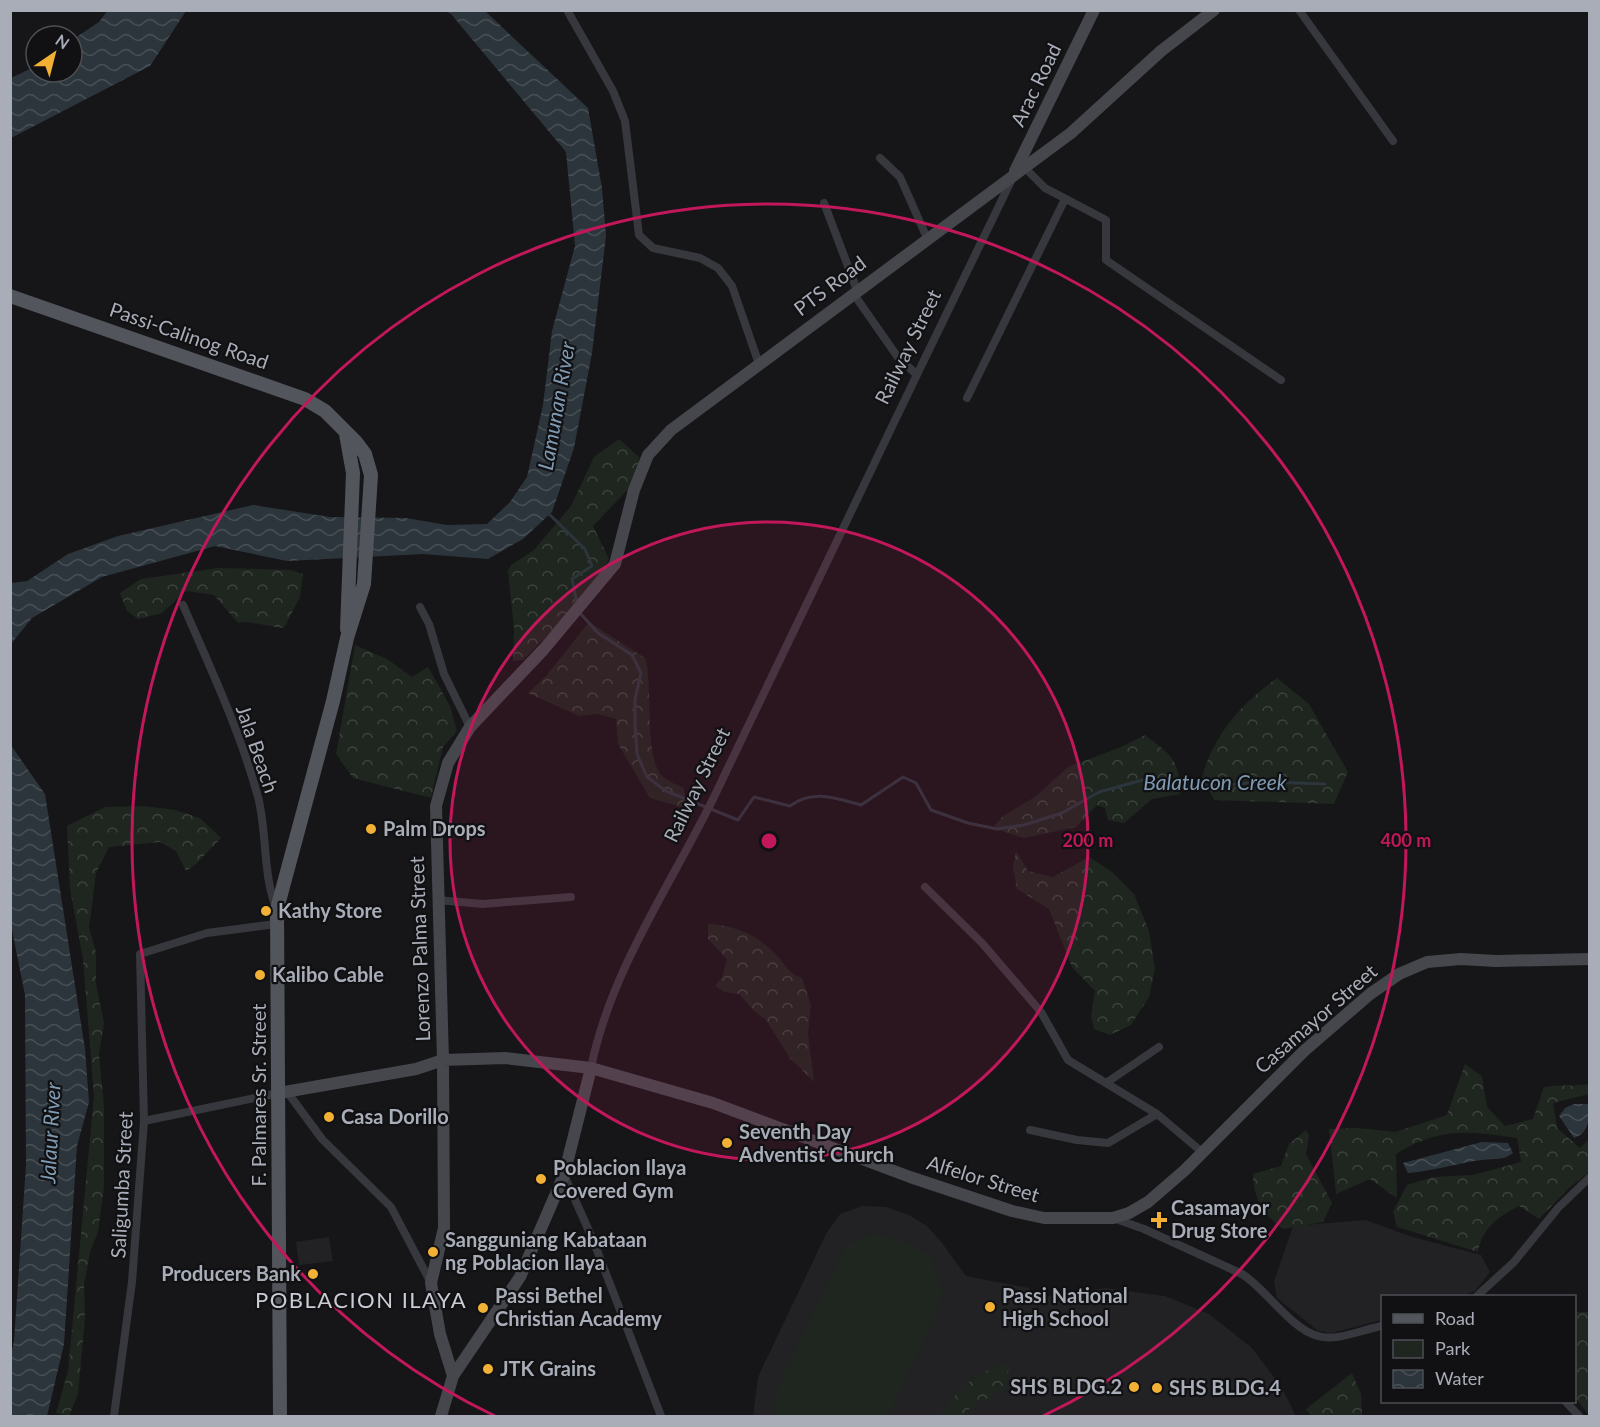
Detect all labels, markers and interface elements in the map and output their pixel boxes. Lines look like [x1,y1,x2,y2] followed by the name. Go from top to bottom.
[24,24,84,84] north arrow
[52,30,73,53] text: N
[1005,39,1066,130] street label: Arac Road
[789,250,870,320] street label: PTS Road
[869,285,945,408] street label: Railway Street
[107,297,272,373] street label: Passi-Calinog Road
[532,339,579,472] water label: Lamunan River
[232,701,284,796] street label: Jala Beach
[658,723,734,846] street label: Railway Street
[1143,769,1288,794] water label: Balatucon Creek
[383,816,486,840] place label: Palm Drops
[364,822,378,836] marker: Palm Drops
[1063,829,1113,851] text: 200 m
[1381,829,1431,851] text: 400 m
[759,831,779,851] centre of rings
[404,856,434,1042] street label: Lorenzo Palma Street
[278,898,383,922] place label: Kathy Store
[259,904,273,918] marker: Kathy Store
[1249,959,1381,1078] street label: Casamayor Street
[272,962,384,986] place label: Kalibo Cable
[253,968,267,982] marker: Kalibo Cable
[246,1004,270,1186] street label: F. Palmares Sr. Street
[34,1081,65,1185] water label: Jalaur River
[341,1104,449,1128] place label: Casa Dorillo
[322,1110,336,1124] marker: Casa Dorillo
[105,1111,137,1259] street label: Saligumba Street
[738,1119,894,1166] place label: Seventh Day Adventist Church
[720,1136,734,1150] marker: Seventh Day Adventist Church
[924,1150,1042,1207] street label: Alfelor Street
[553,1155,686,1202] place label: Poblacion Ilaya Covered Gym
[534,1172,548,1186] marker: Poblacion Ilaya Covered Gym
[1171,1195,1270,1242] place label: Casamayor Drug Store
[1152,1213,1166,1227] marker: Casamayor Drug Store
[445,1227,647,1274] place label: Sangguniang Kabataan ng Poblacion Ilaya
[426,1245,440,1259] marker: Sangguniang Kabataan ng Poblacion Ilaya
[161,1261,301,1285] place label: Producers Bank
[306,1267,320,1281] marker: Producers Bank
[495,1283,662,1330] place label: Passi Bethel Christian Academy
[1002,1283,1128,1330] place label: Passi National High School
[255,1286,467,1313] district label: POBLACION ILAYA
[1381,1295,1576,1403] legend
[983,1300,997,1314] marker: Passi National High School
[476,1301,490,1315] marker: Passi Bethel Christian Academy
[1435,1307,1475,1329] text: Road
[1435,1337,1471,1359] text: Park
[500,1356,596,1380] place label: JTK Grains
[481,1362,495,1376] marker: JTK Grains
[1435,1367,1484,1389] text: Water
[1010,1374,1122,1398] place label: SHS BLDG.2
[1169,1375,1281,1399] place label: SHS BLDG.4
[1127,1380,1141,1394] marker: SHS BLDG.2
[1150,1381,1164,1395] marker: SHS BLDG.4

